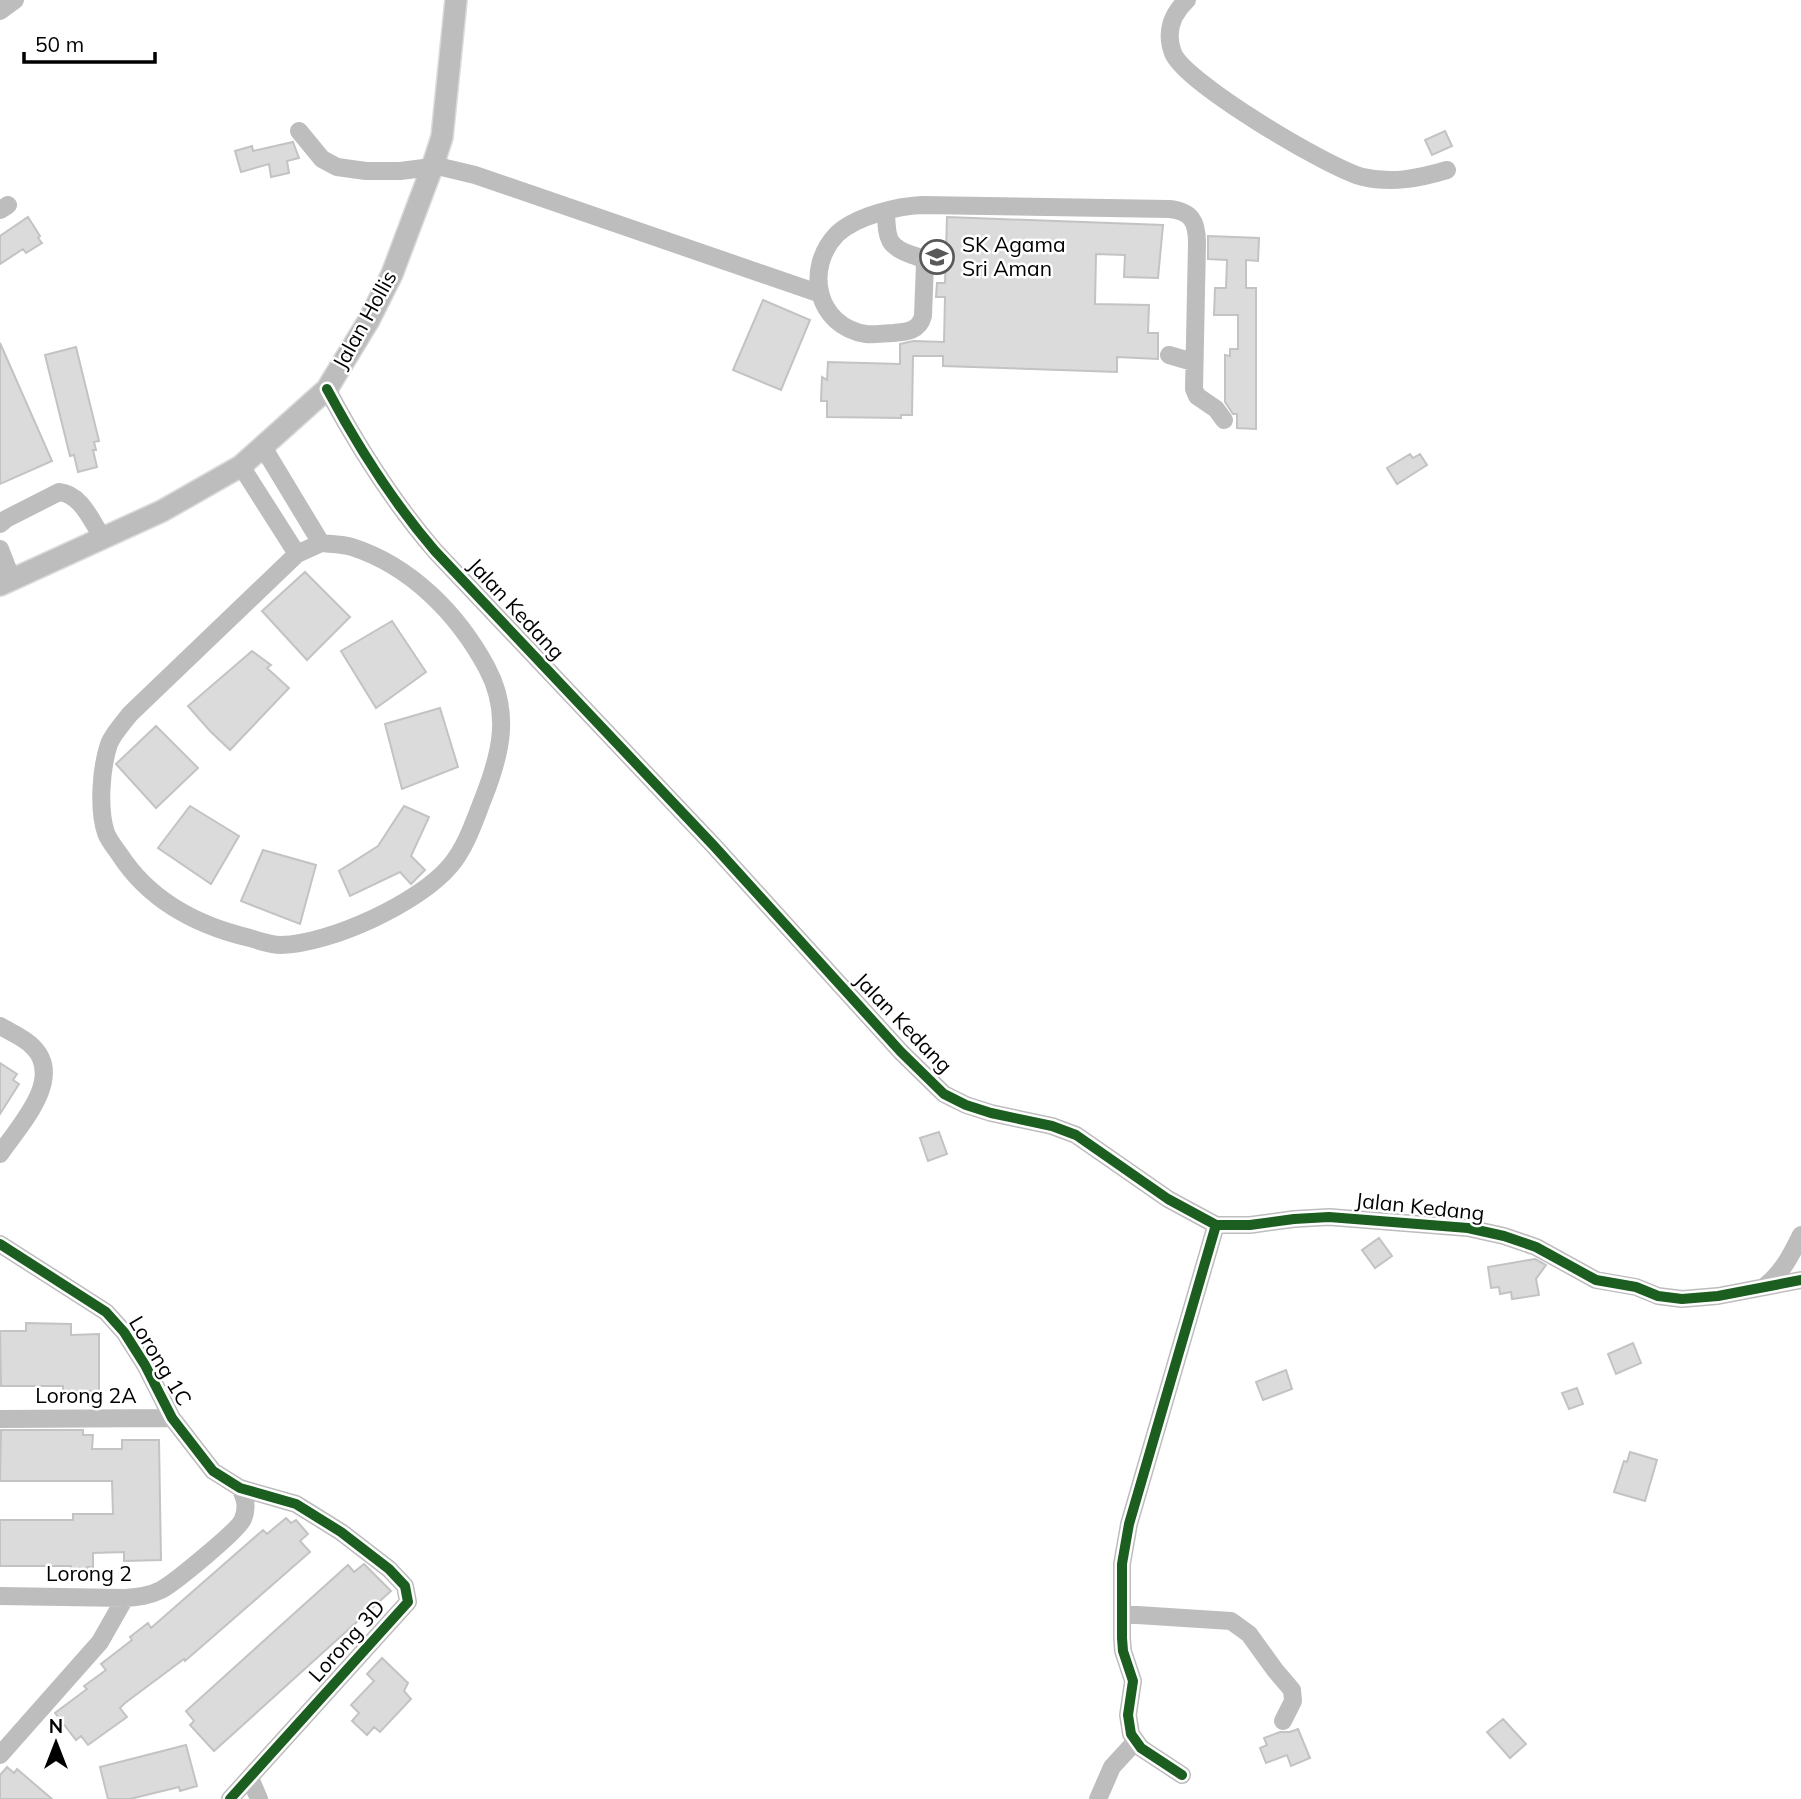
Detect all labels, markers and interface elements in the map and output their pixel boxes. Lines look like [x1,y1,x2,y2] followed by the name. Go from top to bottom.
[24,21,156,65] scale bar
[35,31,84,57] text: 50 m
[962,231,1066,281] place label: SK Agama Sri Aman
[918,238,956,276] school or university icon: SK Agama Sri Aman
[326,266,402,373] street label: Jalan Hollis
[463,552,570,665] street label: Jalan Kedang
[849,967,958,1078] street label: Jalan Kedang
[1354,1186,1486,1226] street label: Jalan Kedang
[124,1311,198,1410] street label: Lorong 1C
[35,1382,137,1408] street label: Lorong 2A
[46,1560,132,1586] street label: Lorong 2
[303,1594,390,1687] street label: Lorong 3D
[21,1708,91,1778] north arrow
[49,1714,63,1738] text: N

